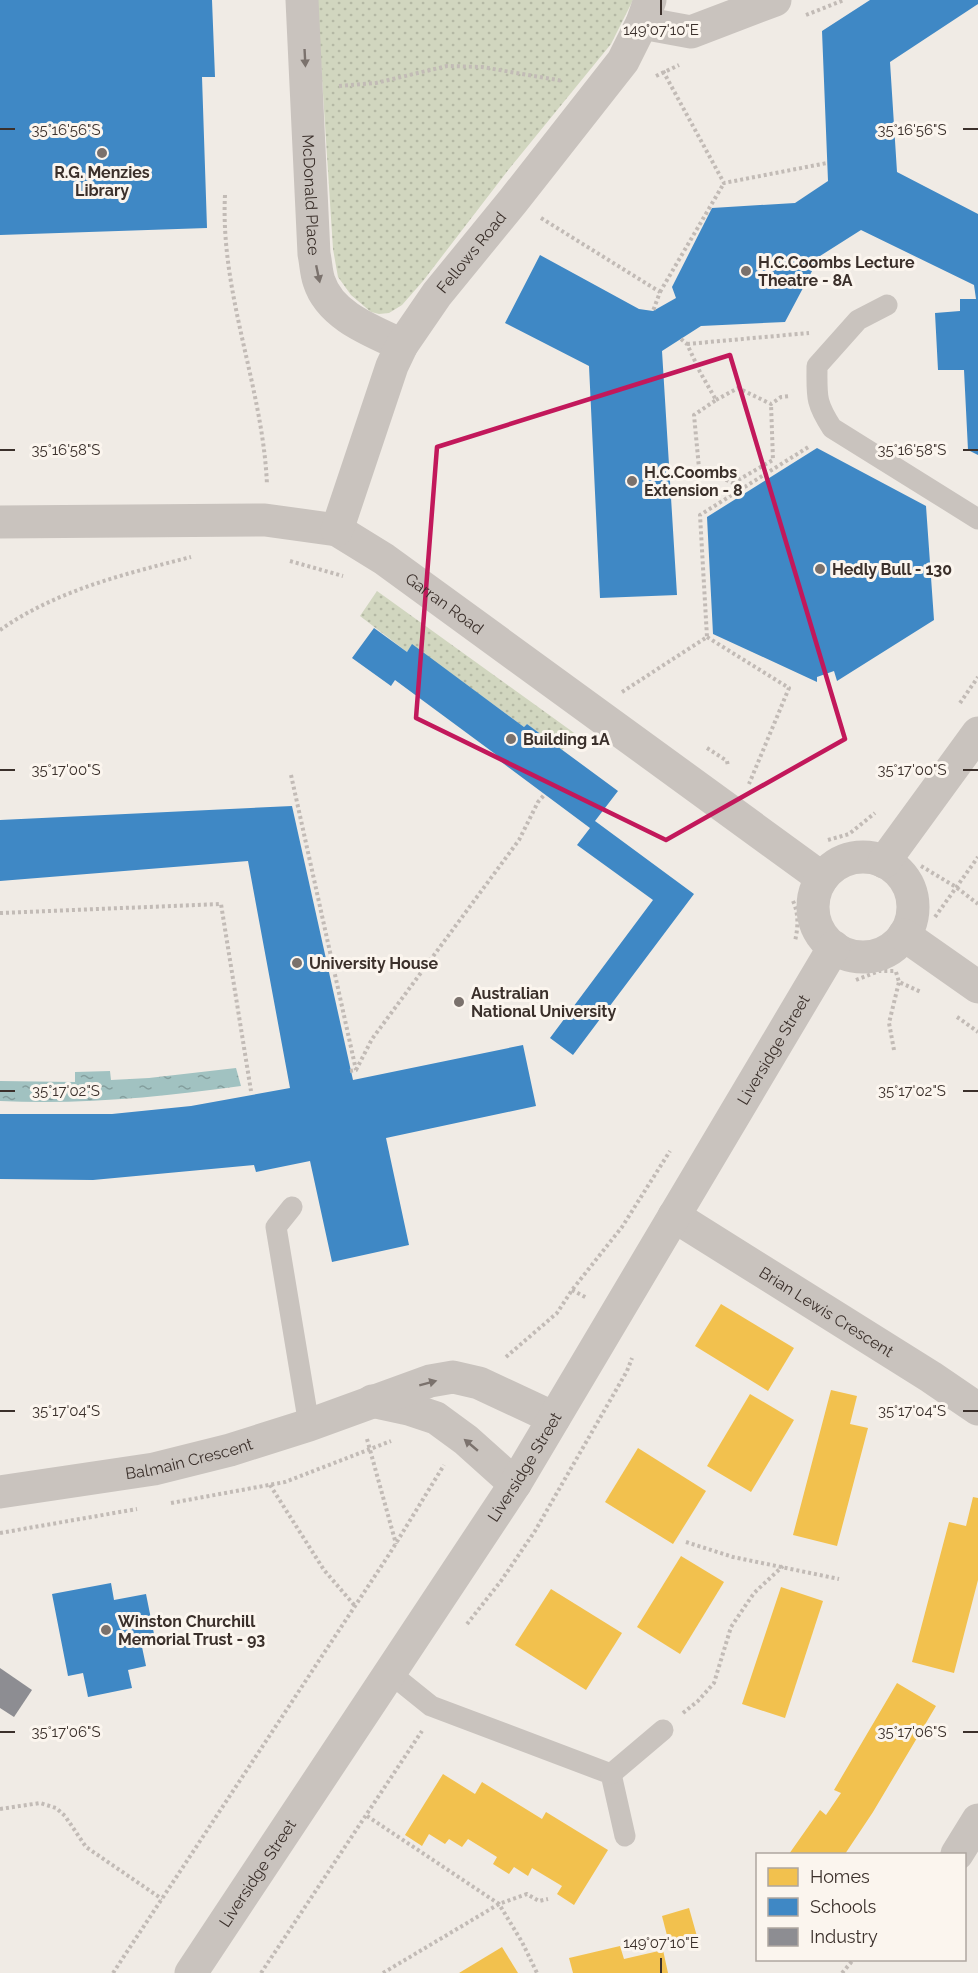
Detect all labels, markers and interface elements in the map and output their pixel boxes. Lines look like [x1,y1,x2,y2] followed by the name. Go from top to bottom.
[623,21,699,39] text: 149°07'10"E
[300,49,309,68] one-way arrow
[32,121,100,139] text: 35°16'56"S
[878,121,946,139] text: 35°16'56"S
[298,134,323,256] street label: McDonald Place
[95,146,109,160] marker: R.G. Menzies Library
[54,163,150,200] place label: R.G. Menzies Library
[433,208,510,297] street label: Fellows Road
[758,253,915,290] place label: H.C.Coombs Lecture Theatre - 8A
[739,264,753,278] marker: H.C.Coombs Lecture Theatre - 8A
[314,265,323,284] one-way arrow
[32,441,100,459] text: 35°16'58"S
[878,441,946,459] text: 35°16'58"S
[644,463,743,500] place label: H.C.Coombs Extension - 8
[625,474,639,488] marker: H.C.Coombs Extension - 8
[832,560,952,579] place label: Hedly Bull - 130
[813,562,827,576] marker: Hedly Bull - 130
[402,569,487,638] street label: Garran Road
[523,730,610,749] place label: Building 1A
[504,732,518,746] marker: Building 1A
[31,761,101,779] text: 35°17'00"S
[877,761,947,779] text: 35°17'00"S
[309,954,438,973] place label: University House
[290,956,304,970] marker: University House
[471,984,616,1021] place label: Australian National University
[733,991,814,1108] street label: Liversidge Street
[452,995,466,1009] marker: Australian National University
[32,1082,100,1100] text: 35°17'02"S
[878,1082,946,1100] text: 35°17'02"S
[756,1263,897,1361] street label: Brian Lewis Crescent
[419,1377,437,1387] one-way arrow
[32,1402,100,1420] text: 35°17'04"S
[878,1402,946,1420] text: 35°17'04"S
[484,1408,566,1525] street label: Liversidge Street
[124,1434,256,1483] street label: Balmain Crescent
[464,1439,479,1452] one-way arrow
[118,1612,265,1649] place label: Winston Churchill Memorial Trust - 93
[99,1623,113,1637] marker: Winston Churchill Memorial Trust - 93
[31,1723,101,1741] text: 35°17'06"S
[877,1723,947,1741] text: 35°17'06"S
[215,1815,301,1931] street label: Liversidge Street
[756,1853,966,1961] legend
[810,1866,870,1887] text: Homes
[810,1896,877,1917] text: Schools
[810,1926,878,1947] text: Industry
[623,1934,699,1952] text: 149°07'10"E

